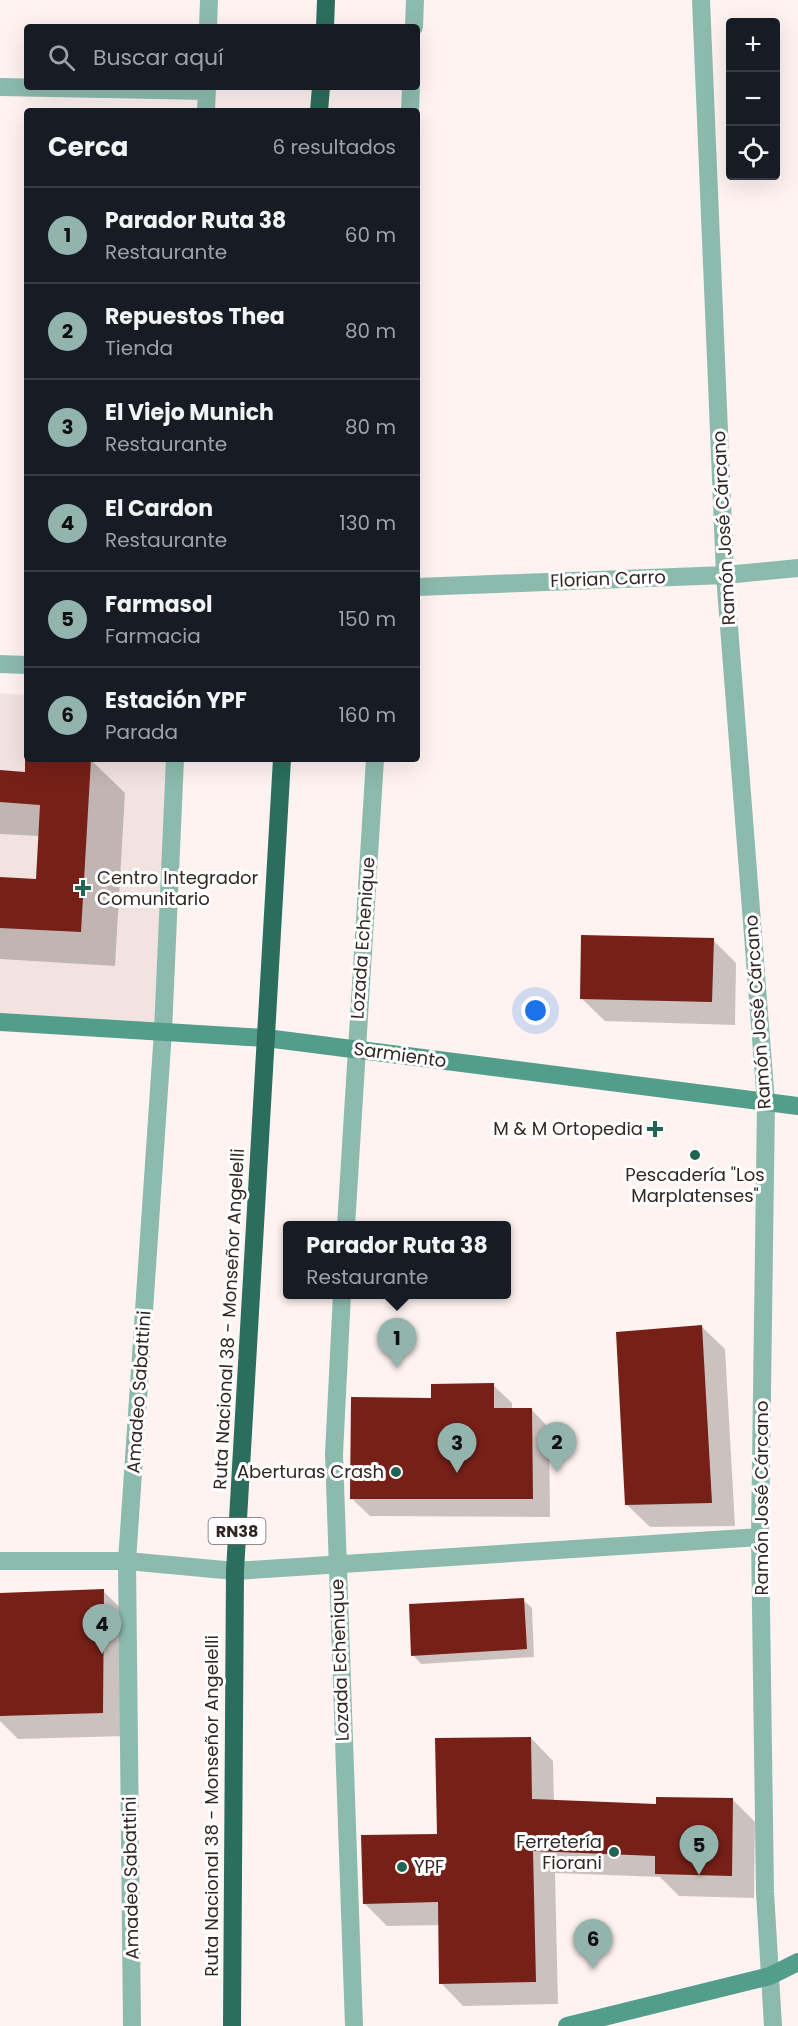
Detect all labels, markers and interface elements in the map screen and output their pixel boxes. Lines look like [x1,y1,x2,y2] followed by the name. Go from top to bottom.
[726,18,780,180] map controls
[726,18,780,72] button: +
[24,24,420,90] search box
[45,41,78,74] icon: search
[93,42,224,73] text: Buscar aquí
[726,72,780,126] button: −
[726,126,780,180] button: locate
[48,129,128,165] text: Cerca
[272,133,396,161] text: 6 resultados
[105,205,286,236] text: Parador Ruta 38
[64,221,71,249] text: 1
[345,221,396,249] text: 60 m
[105,238,227,266] text: Restaurante
[105,301,285,332] text: Repuestos Thea
[62,317,73,345] text: 2
[345,317,396,345] text: 80 m
[105,334,173,362] text: Tienda
[105,397,274,428] text: El Viejo Munich
[61,413,74,441] text: 3
[345,413,396,441] text: 80 m
[105,430,227,458] text: Restaurante
[706,430,741,626] street label: Ramón José Cárcano
[105,493,213,524] text: El Cardon
[61,509,74,537] text: 4
[339,509,396,537] text: 130 m
[105,526,227,554] text: Restaurante
[550,564,666,593] street label: Florian Carro
[105,589,212,620] text: Farmasol
[61,605,74,633] text: 5
[339,605,396,633] text: 150 m
[105,622,201,650] text: Farmacia
[105,685,247,716] text: Estación YPF
[61,701,74,729] text: 6
[338,701,396,729] text: 160 m
[105,718,178,746] text: Parada
[344,856,381,1020] street label: Lozada Echenique
[97,865,259,911] place label: Centro Integrador Comunitario
[74,879,92,897] marker: Centro Integrador Comunitario
[738,914,777,1110] street label: Ramón José Cárcano
[521,996,550,1025] your location
[352,1036,448,1073] street label: Sarmiento
[493,1116,643,1141] place label: M & M Ortopedia
[648,1122,662,1136] marker: M & M Ortopedia
[207,1148,250,1490] street label: Ruta Nacional 38 - Monseñor Angelelli
[688,1148,702,1162] marker: Pescadería "Los Marplatenses"
[625,1162,765,1208] place label: Pescadería "Los Marplatenses"
[283,1221,511,1299] popup
[306,1230,488,1261] text: Parador Ruta 38
[306,1263,428,1291] text: Restaurante
[120,1310,157,1474] street label: Amadeo Sabattini
[378,1318,416,1368] pin: 1
[749,1401,774,1595] street label: Ramón José Cárcano
[538,1422,576,1472] pin: 2
[438,1424,476,1473] pin: 3
[237,1459,384,1484] place label: Aberturas Crash
[389,1465,403,1479] marker: Aberturas Crash
[208,1518,266,1544] road number: RN38
[324,1578,355,1742] street label: Lozada Echenique
[82,1604,122,1654] pin: 4
[199,1635,224,1977] street label: Ruta Nacional 38 - Monseñor Angelelli
[117,1796,144,1960] street label: Amadeo Sabattini
[680,1826,718,1875] pin: 5
[516,1829,602,1875] place label: Ferretería Fiorani
[607,1845,621,1859] marker: Ferretería Fiorani
[414,1854,444,1879] place label: YPF
[395,1860,409,1874] marker: YPF
[574,1920,612,1969] pin: 6

